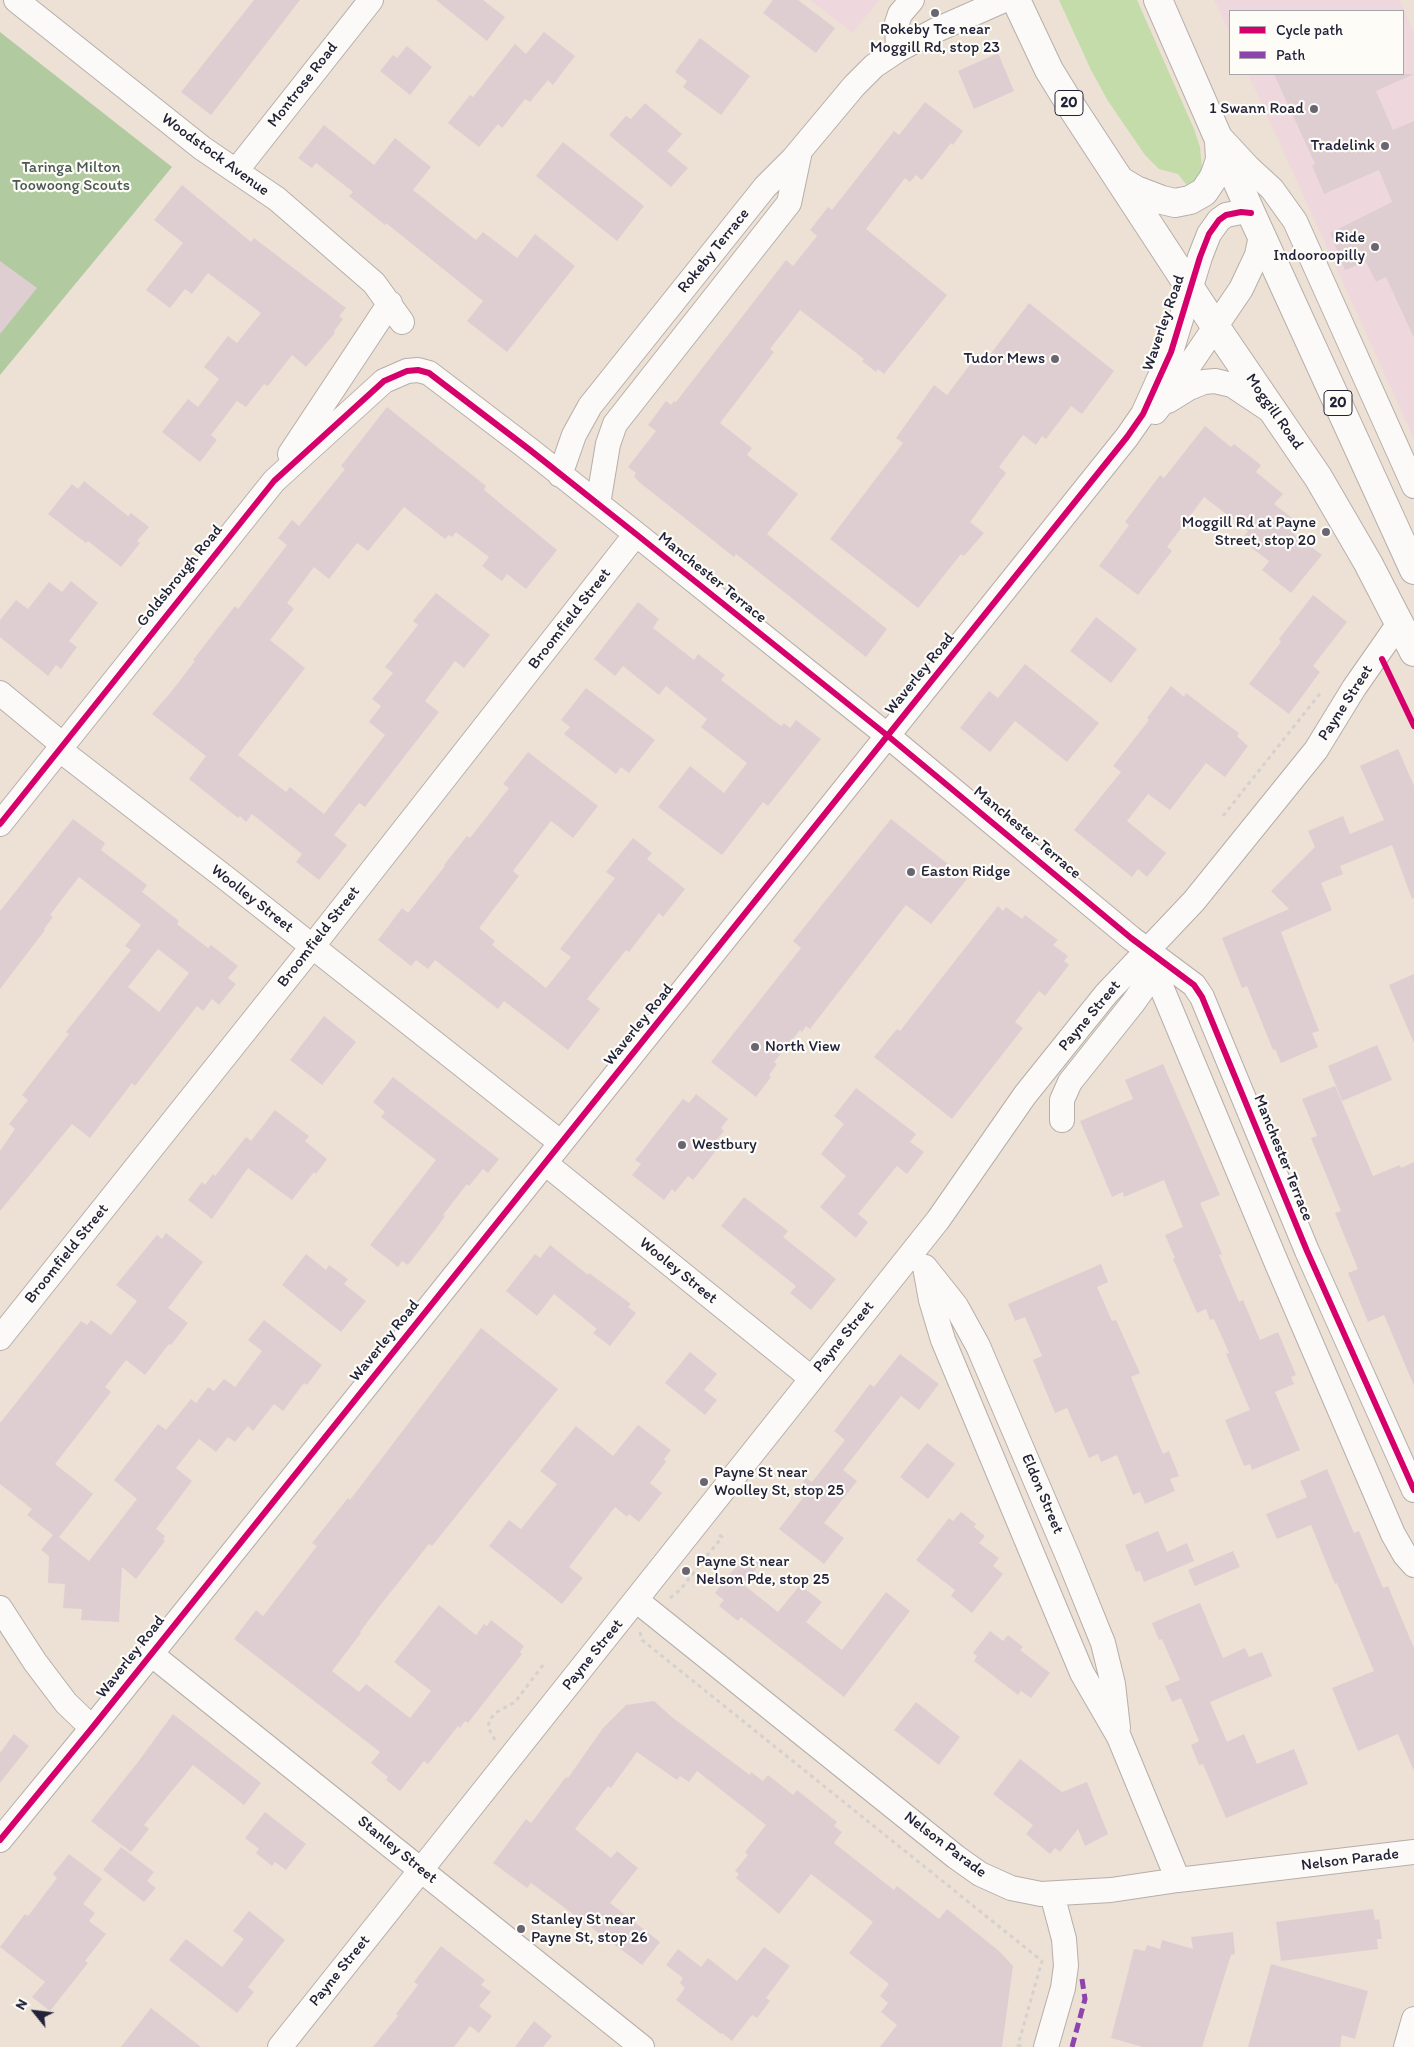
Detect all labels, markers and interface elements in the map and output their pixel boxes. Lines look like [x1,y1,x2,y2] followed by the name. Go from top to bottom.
[929,7,941,19] marker: Rokeby Tce near Moggill Rd, stop 23
[1229,10,1404,75] legend
[870,20,1000,58] place label: Rokeby Tce near Moggill Rd, stop 23
[1276,21,1343,39] text: Cycle path
[264,38,342,132] street label: Montrose Road
[1276,46,1305,64] text: Path
[1055,90,1083,116] road number: 20
[1209,99,1304,119] place label: 1 Swann Road
[1308,103,1320,115] marker: 1 Swann Road
[157,109,273,201] street label: Woodstock Avenue
[1311,136,1375,156] place label: Tradelink
[1379,140,1391,152] marker: Tradelink
[12,158,130,196] park label: Taringa Milton Toowoong Scouts
[674,205,754,297] street label: Rokeby Terrace
[1273,228,1365,266] place label: Ride Indooroopilly
[1369,241,1381,253] marker: Ride Indooroopilly
[1139,273,1189,373] street label: Waverley Road
[964,349,1045,369] place label: Tudor Mews
[1049,353,1061,365] marker: Tudor Mews
[1241,370,1307,454] street label: Moggill Road
[1324,390,1352,416] road number: 20
[1182,513,1316,551] place label: Moggill Rd at Payne Street, stop 20
[133,521,227,631] street label: Goldsbrough Road
[1320,526,1332,538] marker: Moggill Rd at Payne Street, stop 20
[654,528,770,628] street label: Manchester Terrace
[525,565,615,673] street label: Broomfield Street
[881,629,959,719] street label: Waverley Road
[1314,662,1378,744] street label: Payne Street
[969,782,1085,884] street label: Manchester Terrace
[207,861,297,937] street label: Woolley Street
[921,862,1010,882] place label: Easton Ridge
[905,866,917,878] marker: Easton Ridge
[274,883,364,991] street label: Broomfield Street
[1055,977,1125,1055] street label: Payne Street
[600,980,678,1070] street label: Waverley Road
[765,1037,840,1057] place label: North View
[749,1041,761,1053] marker: North View
[1249,1092,1317,1224] street label: Manchester Terrace
[692,1135,757,1155] place label: Westbury
[676,1139,688,1151] marker: Westbury
[21,1200,113,1308] street label: Broomfield Street
[635,1234,721,1308] street label: Wooley Street
[346,1296,424,1386] street label: Waverley Road
[809,1297,879,1377] street label: Payne Street
[1017,1451,1067,1537] street label: Eldon Street
[714,1463,844,1501] place label: Payne St near Woolley St, stop 25
[698,1476,710,1488] marker: Payne St near Woolley St, stop 25
[696,1552,829,1590] place label: Payne St near Nelson Pde, stop 25
[680,1565,692,1577] marker: Payne St near Nelson Pde, stop 25
[93,1612,169,1702] street label: Waverley Road
[558,1615,628,1695] street label: Payne Street
[900,1808,990,1882] street label: Nelson Parade
[353,1812,441,1888] street label: Stanley Street
[1300,1844,1400,1876] street label: Nelson Parade
[531,1910,648,1948] place label: Stanley St near Payne St, stop 26
[515,1923,527,1935] marker: Stanley St near Payne St, stop 26
[305,1931,375,2011] street label: Payne Street
[10,1987,60,2037] north arrow
[12,1996,31,2013] text: N

